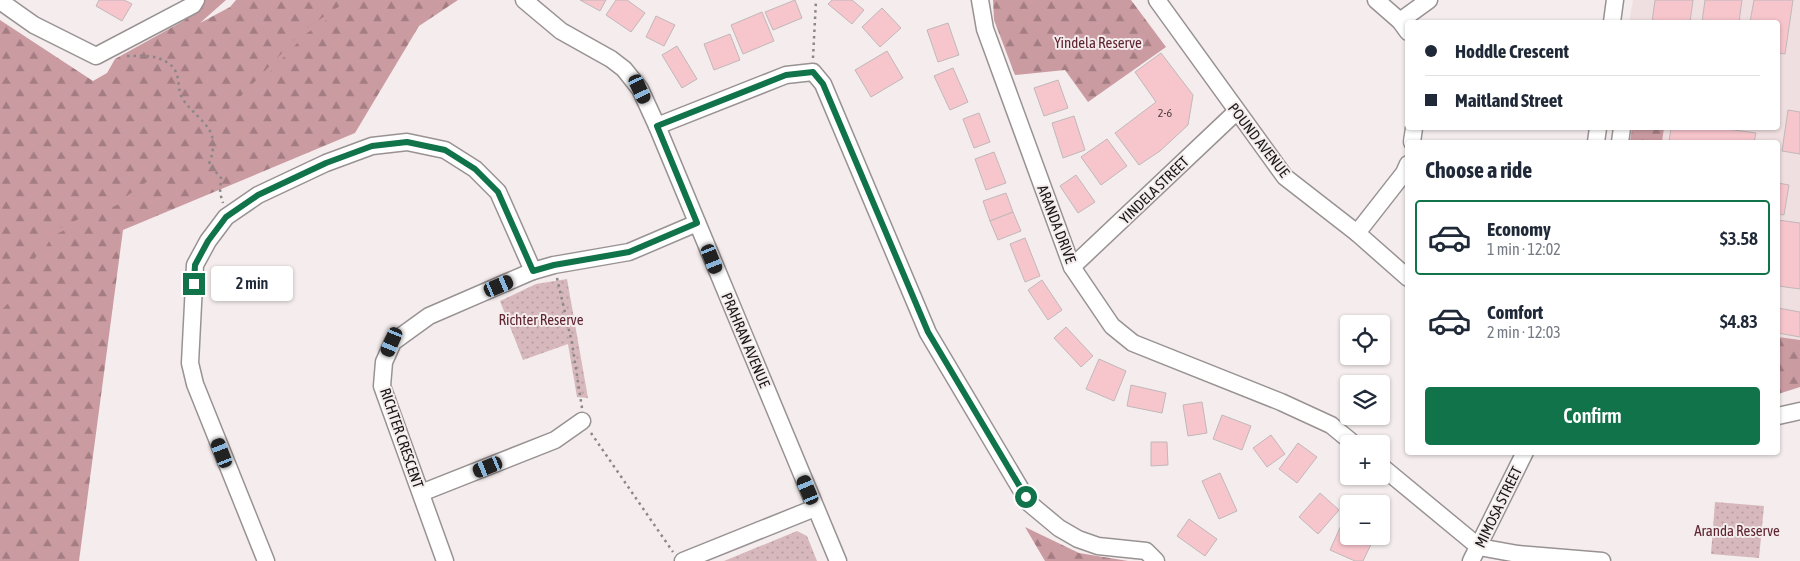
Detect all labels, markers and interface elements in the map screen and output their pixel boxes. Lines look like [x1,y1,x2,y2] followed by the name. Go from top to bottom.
[1054,34,1142,51] park label: Yindela Reserve
[1455,40,1569,62] text: Hoddle Crescent
[626,72,653,106] car
[1455,89,1563,111] text: Maitland Street
[1225,100,1294,181] street label: POUND AVENUE
[1158,106,1172,120] house number: 2-6
[1116,153,1192,227] street label: YINDELA STREET
[1425,157,1532,183] text: Choose a ride
[1034,183,1080,266] street label: ARANDA DRIVE
[1427,215,1472,260] icon: car
[1487,218,1551,240] text: Economy
[1720,227,1758,249] text: $3.58
[1487,240,1561,258] text: 1 min · 12:02
[699,242,724,276] car
[212,266,294,302] callout: 2 min
[183,273,205,295] route end
[482,273,515,299] car
[236,274,268,292] text: 2 min
[718,290,774,391] street label: PRAHRAN AVENUE
[1427,298,1472,343] icon: car
[1487,301,1543,323] text: Comfort
[1720,310,1758,332] text: $4.83
[499,311,584,328] park label: Richter Reserve
[1340,315,1390,545] map controls
[1340,315,1390,365] button: locate
[1487,323,1561,341] text: 2 min · 12:03
[379,325,404,359] car
[1340,375,1390,425] button: layers
[377,386,427,491] street label: RICHTER CRESCENT
[1425,387,1760,445] button: Confirm
[1340,435,1390,485] button: +
[209,436,234,470] car
[471,454,504,480] car
[1471,463,1525,550] street label: MIMOSA STREET
[795,473,820,507] car
[1015,486,1037,508] route start
[1340,495,1390,545] button: −
[1694,522,1780,539] park label: Aranda Reserve

